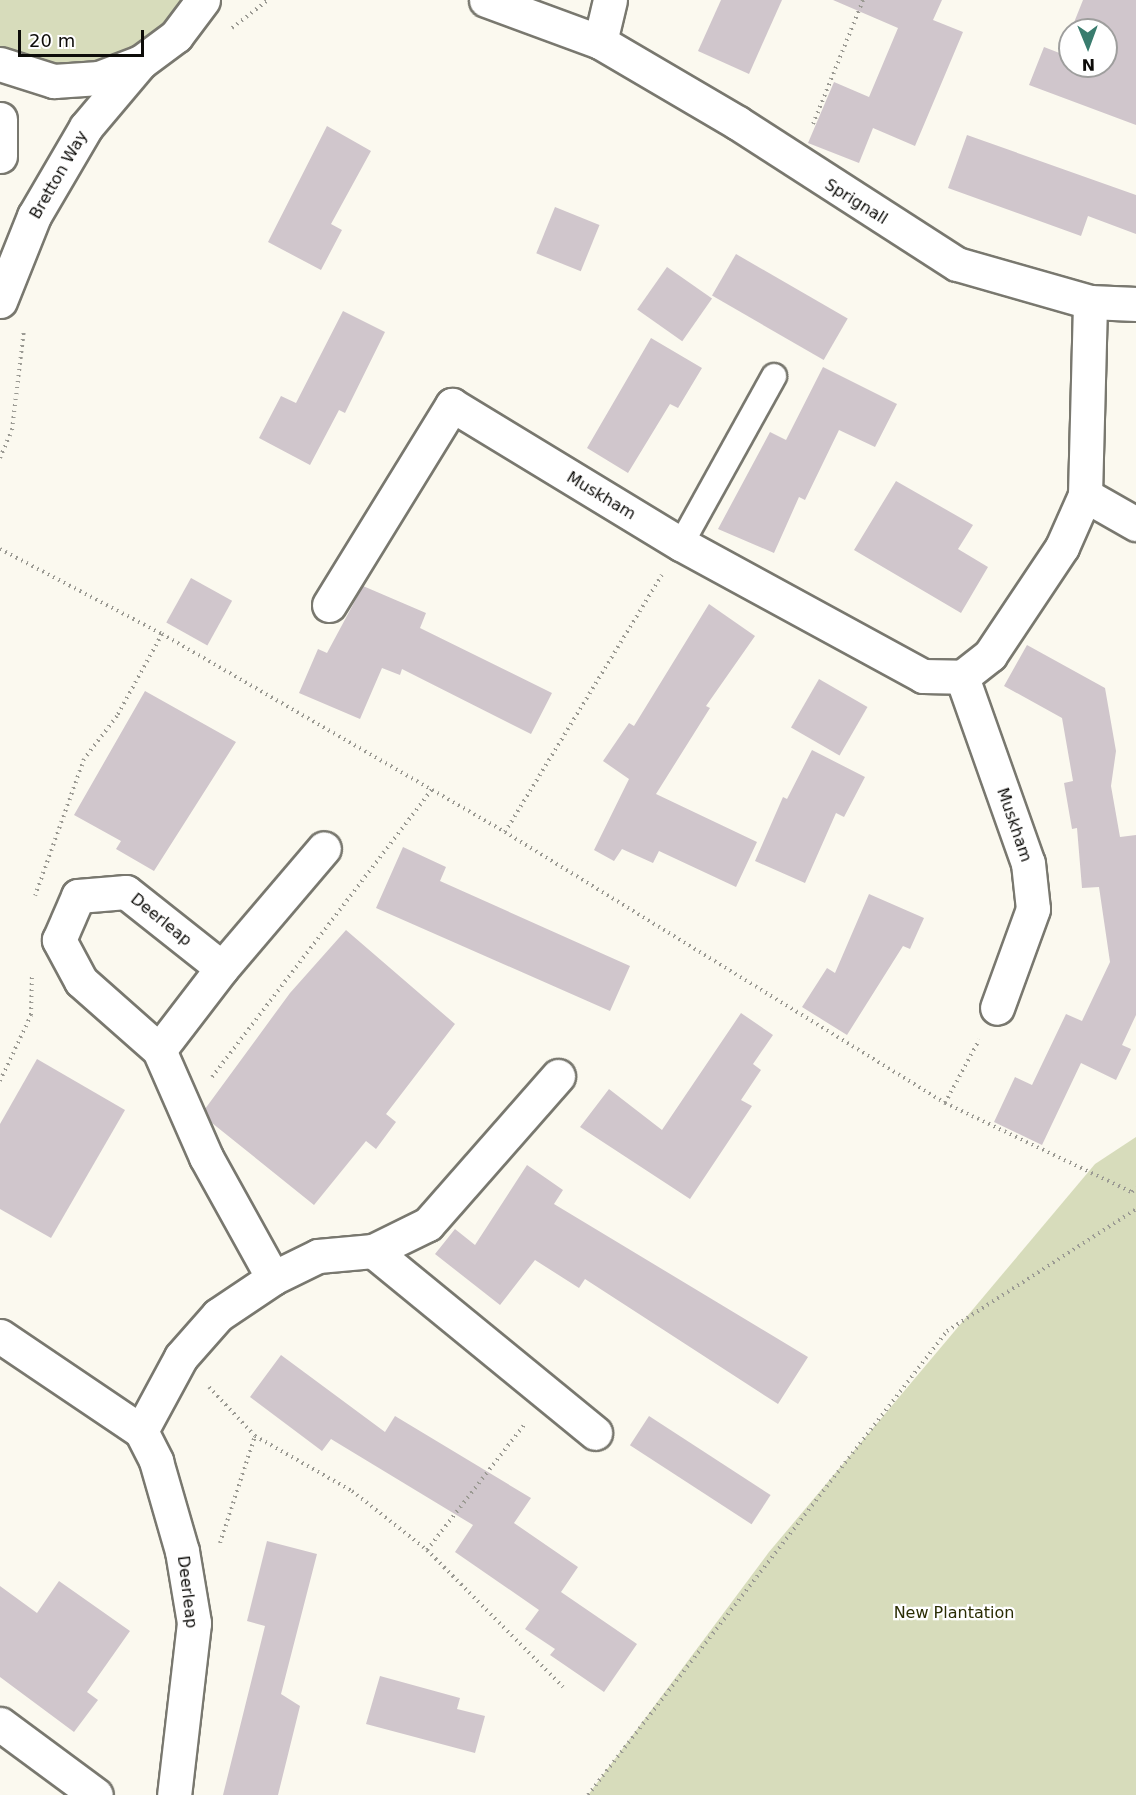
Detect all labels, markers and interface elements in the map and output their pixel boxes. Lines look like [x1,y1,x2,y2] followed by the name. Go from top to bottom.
[21,18,147,56] scale bar
[1058,18,1118,78] north arrow
[29,30,75,51] text: 20 m
[1081,55,1095,74] text: N
[26,127,92,223] street label: Bretton Way
[821,175,891,229] street label: Sprignall
[563,468,639,524] street label: Muskham
[992,785,1036,865] street label: Muskham
[127,890,195,950] street label: Deerleap
[173,1555,201,1629] street label: Deerleap
[894,1603,1014,1623] park label: New Plantation

